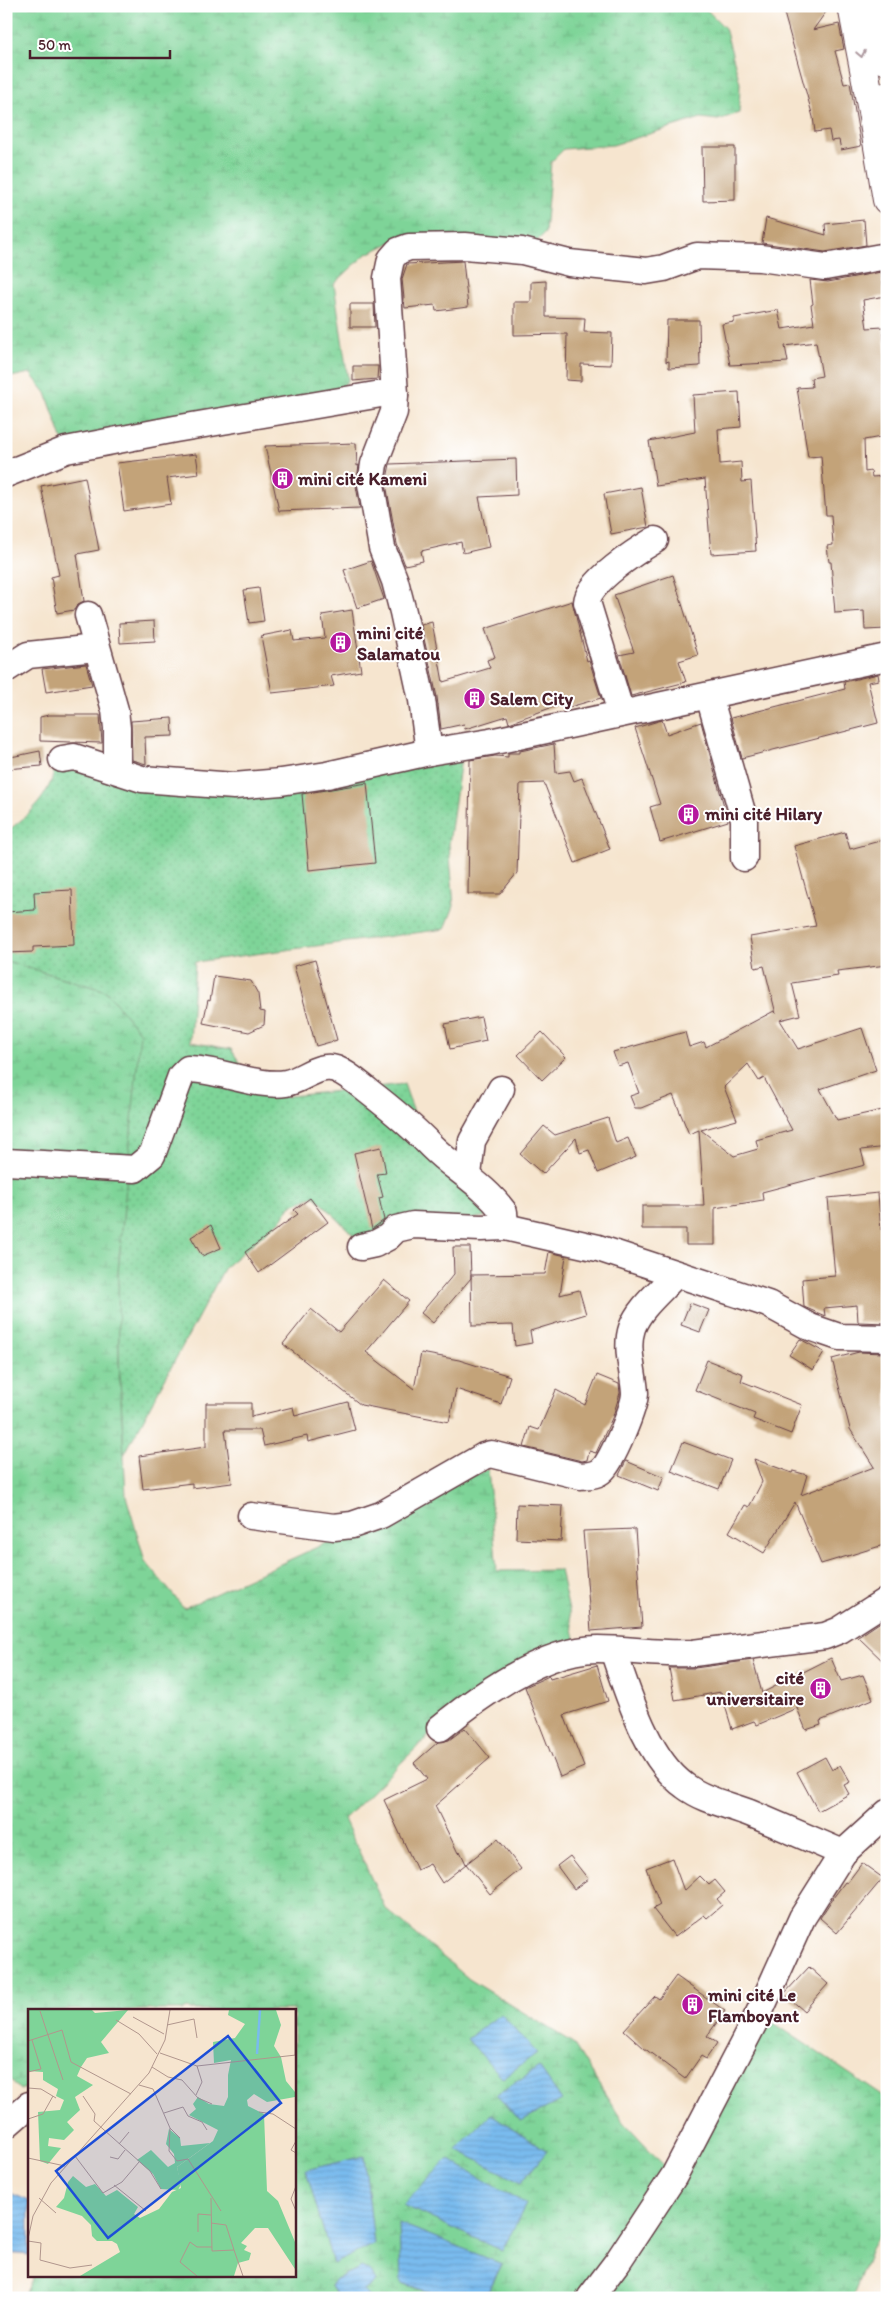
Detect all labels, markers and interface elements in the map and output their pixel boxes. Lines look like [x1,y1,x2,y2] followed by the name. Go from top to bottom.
[30,28,170,60] scale bar
[38,36,71,54] text: 50 m
[856,50,866,58] one-way arrow
[270,467,294,491] building icon: mini cité Kameni
[297,468,427,490] place label: mini cité Kameni
[356,622,440,665] place label: mini cité Salamatou
[329,631,353,655] building icon: mini cité Salamatou
[462,687,486,711] building icon: Salem City
[490,688,574,710] place label: Salem City
[677,802,701,826] building icon: mini cité Hilary
[704,803,823,825] place label: mini cité Hilary
[706,1667,804,1710] place label: cité universitaire
[808,1676,832,1700] building icon: cité universitaire
[707,1984,799,2027] place label: mini cité Le Flamboyant
[680,1993,704,2017] building icon: mini cité Le Flamboyant
[28,2009,295,2276] inset map

